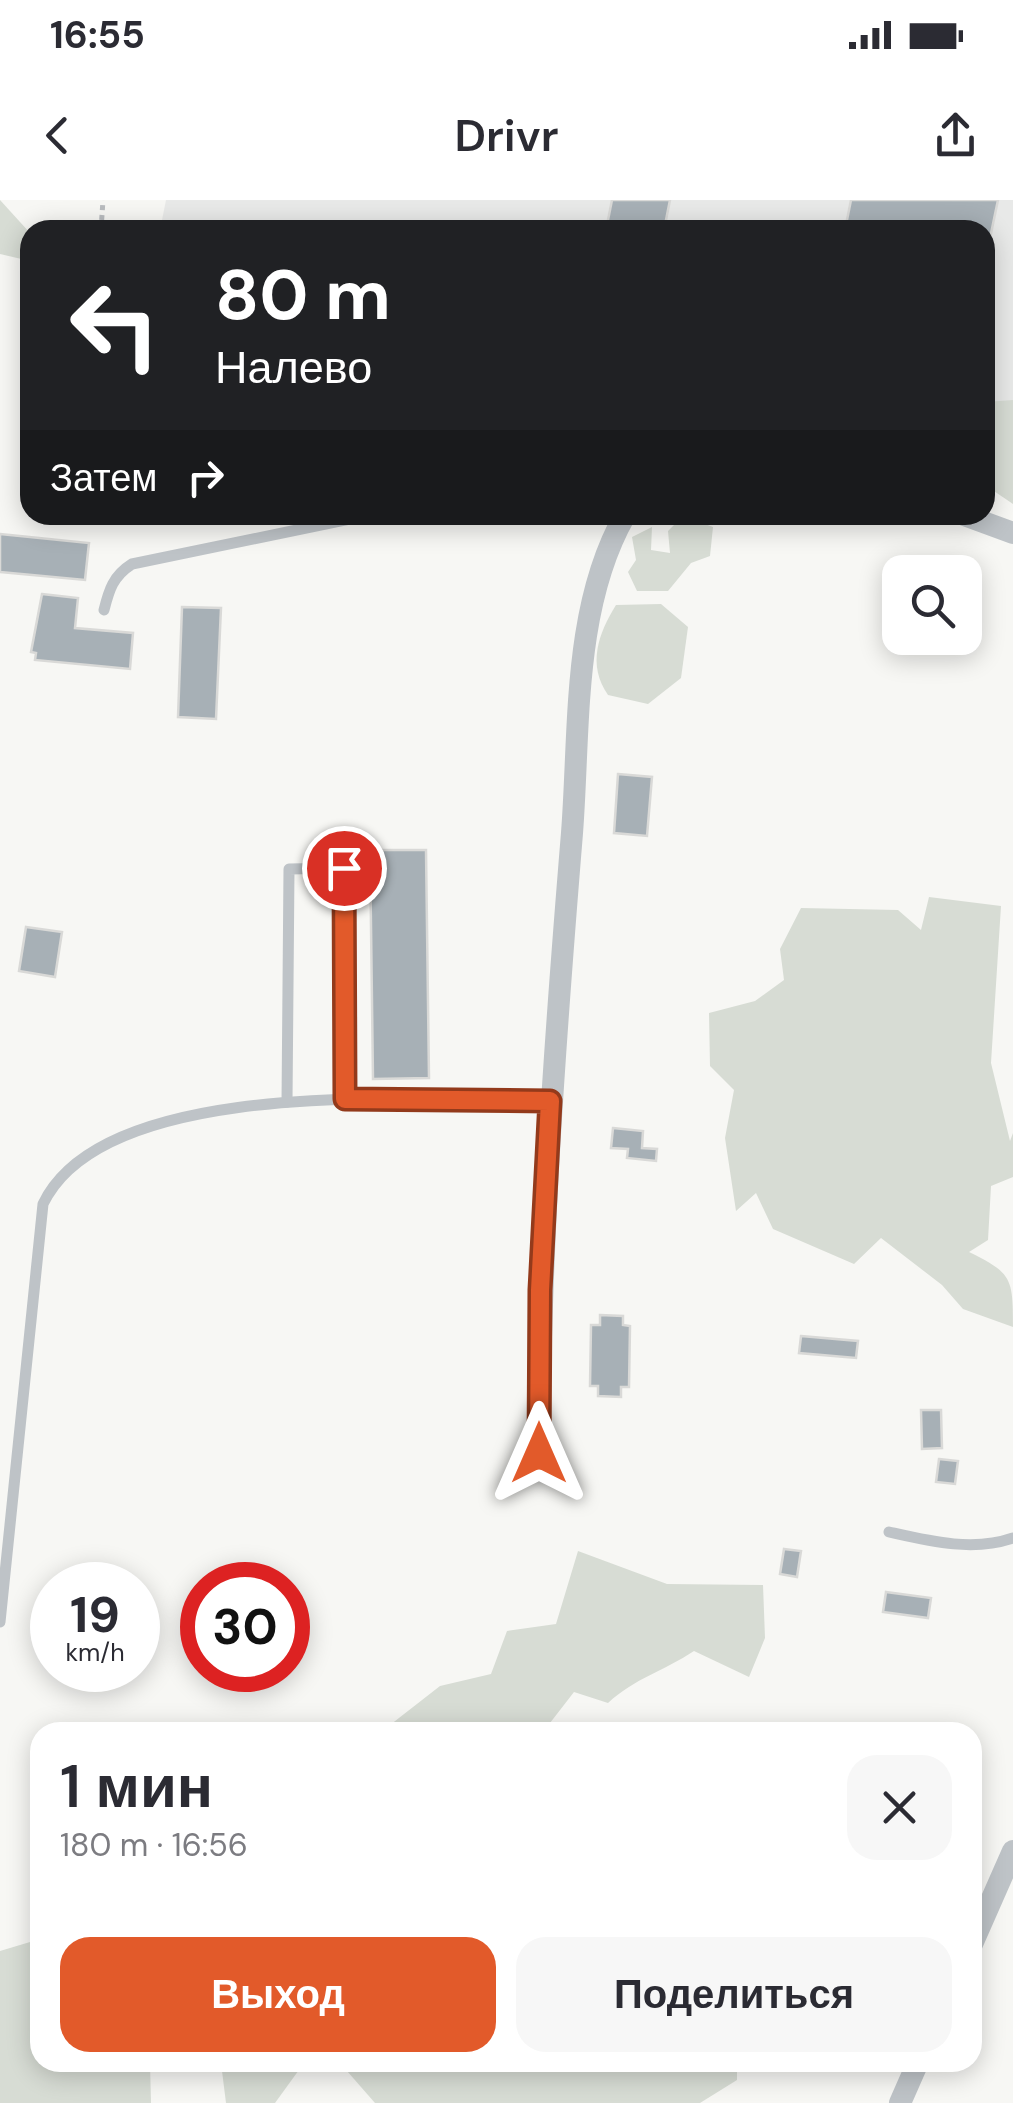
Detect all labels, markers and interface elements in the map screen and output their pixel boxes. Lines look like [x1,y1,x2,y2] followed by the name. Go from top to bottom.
[50,10,145,60] text: 16:55
[454,106,559,165] text: Drivr
[30,108,85,163] icon: back
[928,108,983,163] icon: share
[215,250,391,341] text: 80 m
[50,260,180,390] icon: left
[215,338,372,397] text: Налево
[178,450,233,505] icon: right
[50,453,158,503] text: Затем
[882,555,982,655] map controls
[882,555,982,655] button: search
[302,826,387,911] pin
[317,841,372,896] icon: arrive
[487,1401,591,1505] position arrow
[180,1562,310,1692] speed limit sign: 30
[70,1582,120,1648] text: 19
[65,1636,125,1669] text: km/h
[60,1747,213,1826] text: 1 мин
[847,1755,952,1860] button: close
[60,1824,248,1866] text: 180 m · 16:56
[60,1937,496,2052] button: Выход
[516,1937,952,2052] button: Поделиться

